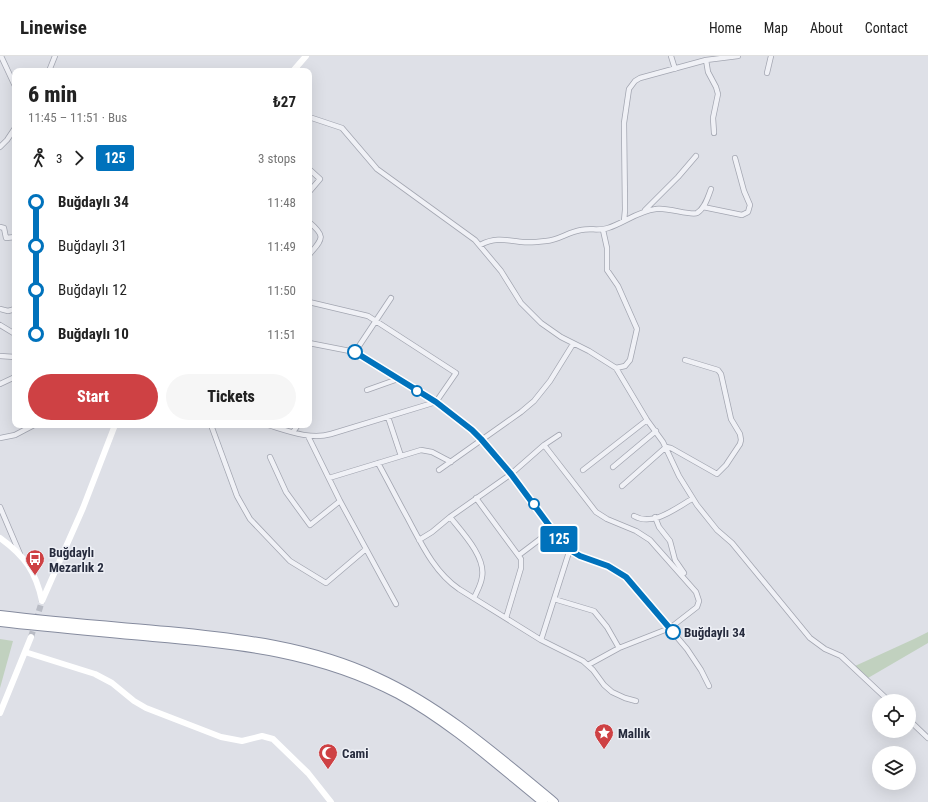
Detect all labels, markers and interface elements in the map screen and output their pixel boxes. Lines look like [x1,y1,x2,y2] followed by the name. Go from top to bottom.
[20,16,87,39] text: Linewise
[709,20,742,36] text: Home
[764,20,788,36] text: Map
[810,20,843,36] text: About
[865,20,908,36] text: Contact
[28,82,77,107] text: 6 min
[273,93,296,111] text: ₺27
[28,110,127,125] text: 11:45 – 11:51 · Bus
[28,147,50,169] icon: walk
[68,147,90,169] icon: forward
[104,150,126,166] text: 125
[56,151,62,166] text: 3
[258,151,296,166] text: 3 stops
[58,193,129,211] text: Buğdaylı 34
[267,195,296,210] text: 11:48
[58,237,127,255] text: Buğdaylı 31
[267,239,296,254] text: 11:49
[58,281,127,299] text: Buğdaylı 12
[267,283,296,298] text: 11:50
[58,325,129,343] text: Buğdaylı 10
[267,327,296,342] text: 11:51
[347,344,363,360] unlabelled marker
[28,374,158,420] button: Start
[166,374,296,420] button: Tickets
[411,385,423,397] unlabelled marker
[528,498,540,510] unlabelled marker
[536,526,582,552] line badge: 125
[548,531,570,547] text: 125
[49,545,104,575] place label: Buğdaylı Mezarlık 2
[24,548,46,576] bus stop icon: Buğdaylı Mezarlık 2
[665,624,681,640] marker: Buğdaylı 34
[684,625,746,640] place label: Buğdaylı 34
[872,694,916,790] map controls
[872,694,916,738] button: locate
[593,722,615,750] place icon: Mallık
[618,726,651,741] place label: Mallık
[317,742,339,770] mosque icon: Cami
[342,746,368,761] place label: Cami
[872,746,916,790] button: layers

